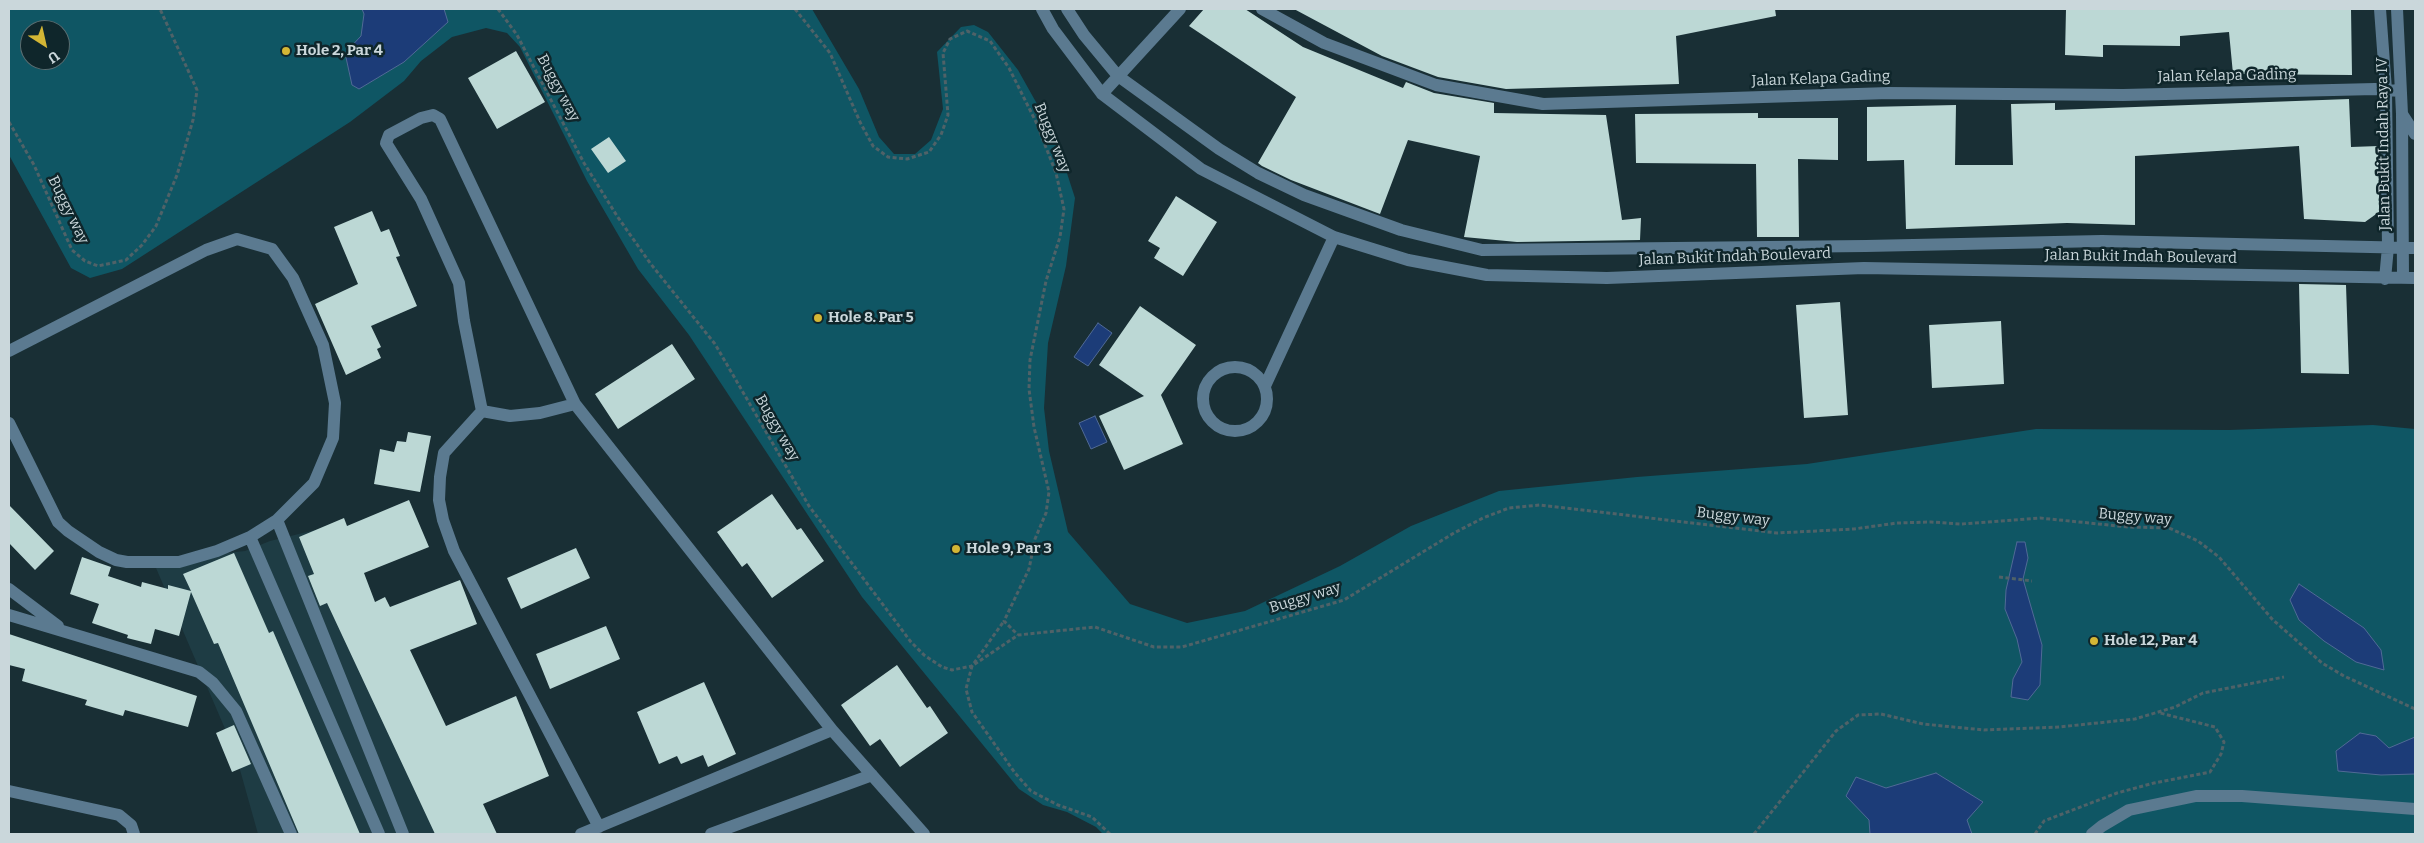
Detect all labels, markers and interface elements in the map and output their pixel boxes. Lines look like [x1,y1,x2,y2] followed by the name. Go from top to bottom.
[20,20,70,70] north arrow
[296,42,383,60] place label: Hole 2, Par 4
[280,45,292,57] marker: Hole 2, Par 4
[44,47,62,67] text: U
[533,51,583,125] street label: Buggy way
[2373,57,2395,231] street label: Jalan Bukit Indah Raya IV
[2158,66,2296,86] street label: Jalan Kelapa Gading
[1751,68,1891,90] street label: Jalan Kelapa Gading
[1030,100,1074,176] street label: Buggy way
[44,173,92,247] street label: Buggy way
[1639,245,1831,269] street label: Jalan Bukit Indah Boulevard
[2045,246,2237,268] street label: Jalan Bukit Indah Boulevard
[828,309,914,327] place label: Hole 8. Par 5
[812,312,824,324] marker: Hole 8. Par 5
[751,392,803,464] street label: Buggy way
[1695,504,1771,530] street label: Buggy way
[2097,505,2173,529] street label: Buggy way
[966,540,1052,558] place label: Hole 9, Par 3
[950,543,962,555] marker: Hole 9, Par 3
[1267,579,1343,617] street label: Buggy way
[2104,632,2197,650] place label: Hole 12, Par 4
[2088,635,2100,647] marker: Hole 12, Par 4

